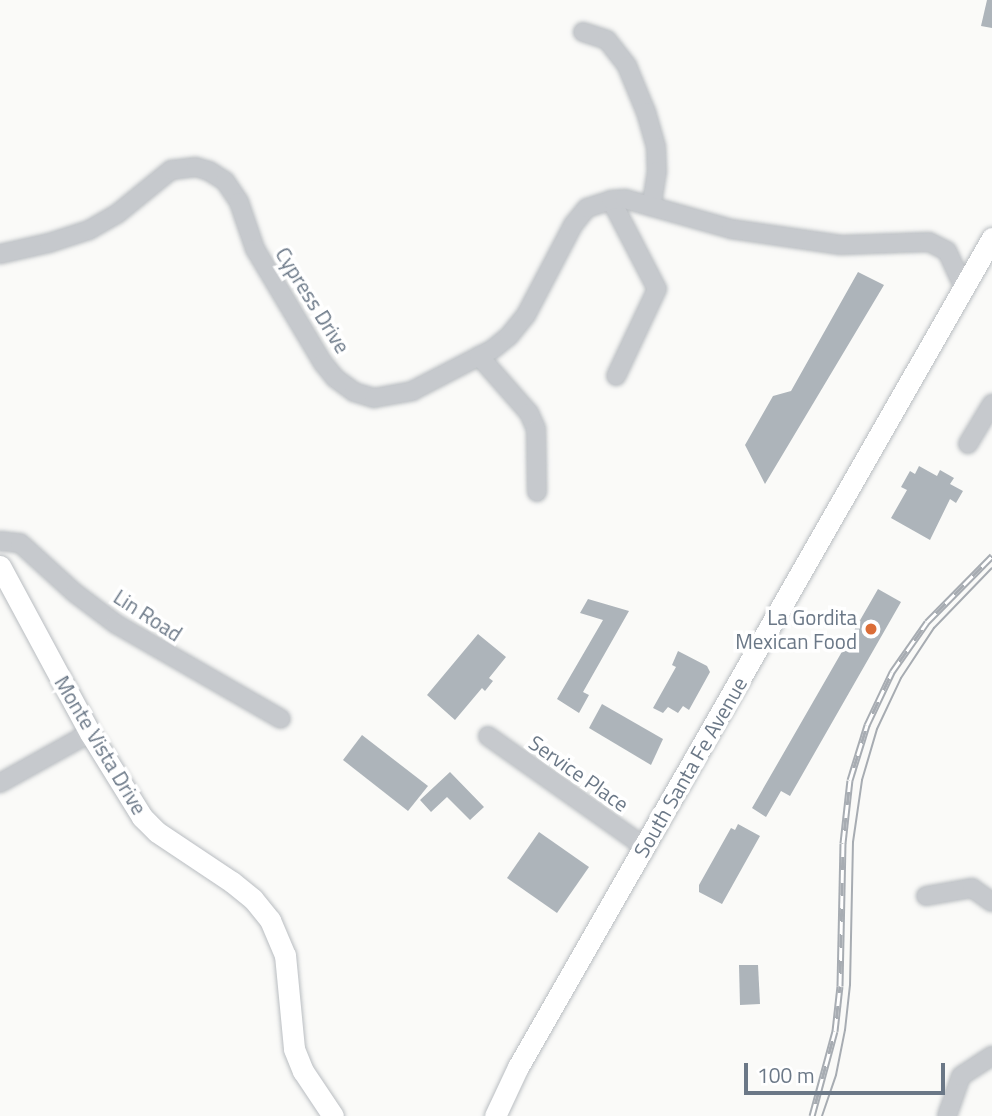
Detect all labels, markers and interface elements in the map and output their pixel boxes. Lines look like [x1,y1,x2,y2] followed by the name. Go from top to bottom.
[271,242,355,358] street label: Cypress Drive
[109,584,187,646] street label: Lin Road
[735,604,857,654] place label: La Gordita Mexican Food
[863,621,879,637] marker: La Gordita Mexican Food
[50,671,152,819] street label: Monte Vista Drive
[628,672,752,862] street label: South Santa Fe Avenue
[524,730,634,816] street label: Service Place
[747,1050,948,1094] scale bar
[757,1059,814,1091] text: 100 m

